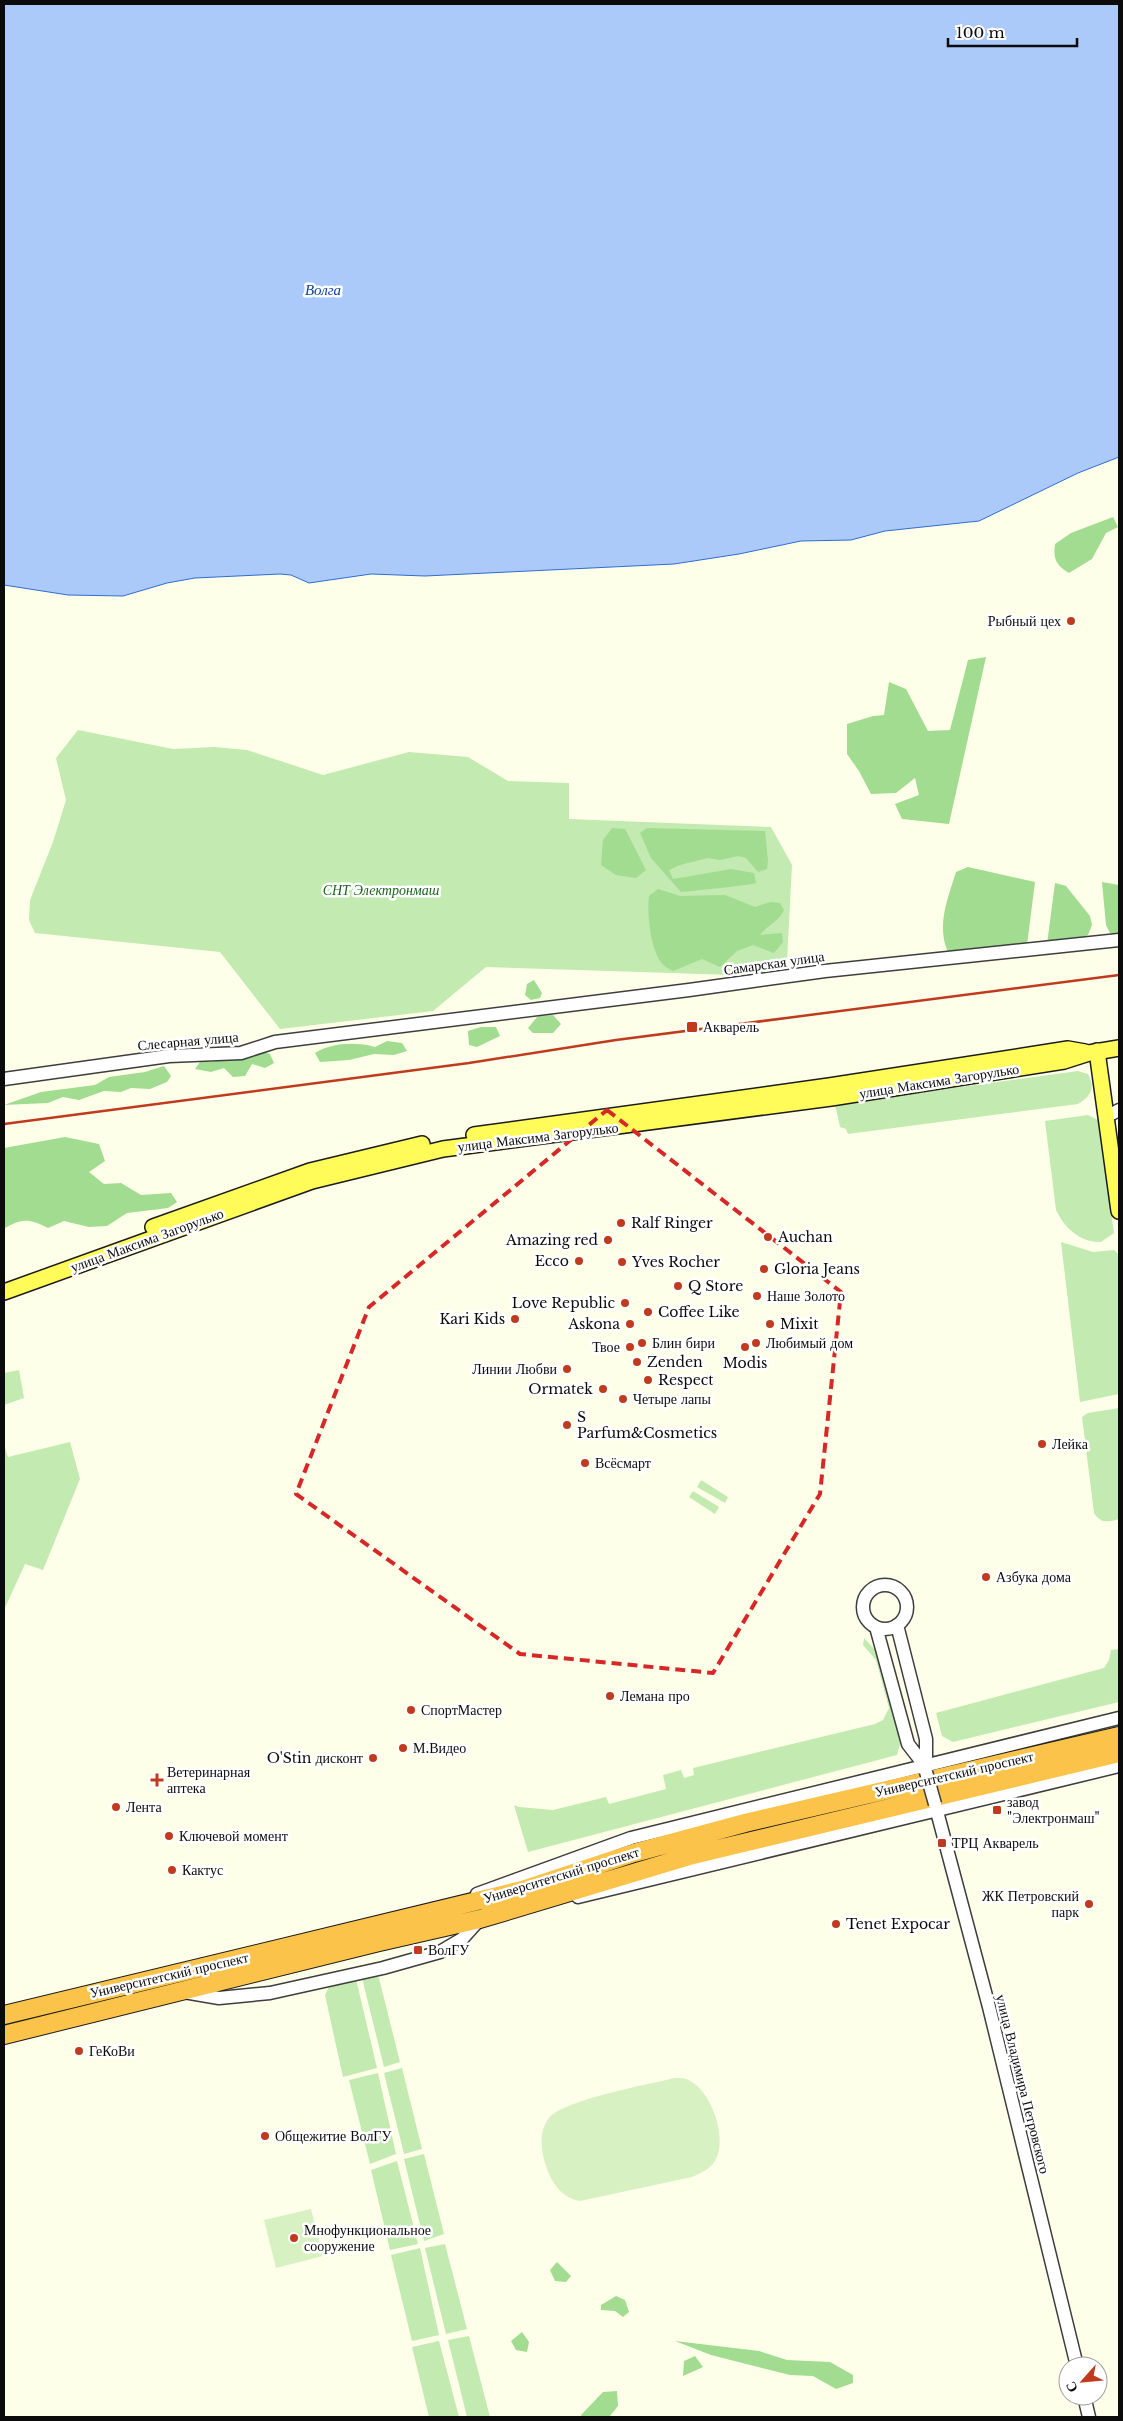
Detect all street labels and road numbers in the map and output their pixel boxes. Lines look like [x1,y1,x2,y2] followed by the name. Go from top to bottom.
[722,947,826,979] street label: Самарская улица
[137,1028,240,1054] street label: Слесарная улица
[858,1059,1020,1103] street label: улица Максима Загорулько
[457,1118,619,1156] street label: улица Максима Загорулько
[68,1204,226,1276] street label: улица Максима Загорулько
[873,1747,1035,1801] street label: Университетский проспект
[481,1843,641,1907] street label: Университетский проспект
[88,1948,250,2002] street label: Университетский проспект
[992,1992,1054,2176] street label: улица Владимира Петровского

